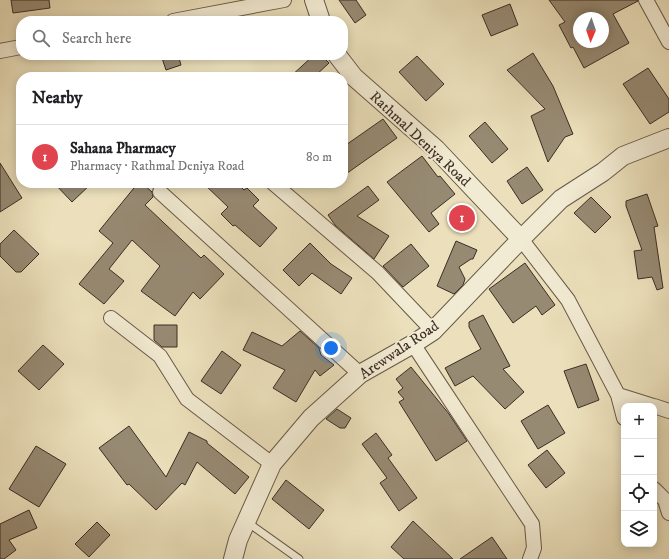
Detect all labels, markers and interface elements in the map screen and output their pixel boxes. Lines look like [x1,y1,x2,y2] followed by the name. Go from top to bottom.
[573,12,609,48] north arrow
[16,16,348,60] search box
[30,27,52,49] icon: search
[62,29,131,48] text: Search here
[32,87,82,109] text: Nearby
[366,87,475,191] street label: Rathmal Deniya Road
[70,139,176,158] text: Sahana Pharmacy
[43,149,47,165] text: 1
[306,149,332,165] text: 80 m
[70,158,244,174] text: Pharmacy · Rathmal Deniya Road
[449,203,475,233] pin: 1
[356,316,443,384] street label: Arewwala Road
[321,338,341,358] your location
[621,403,657,547] map controls
[621,403,657,439] button: +
[621,439,657,475] button: −
[621,475,657,511] button: locate
[621,511,657,547] button: layers

